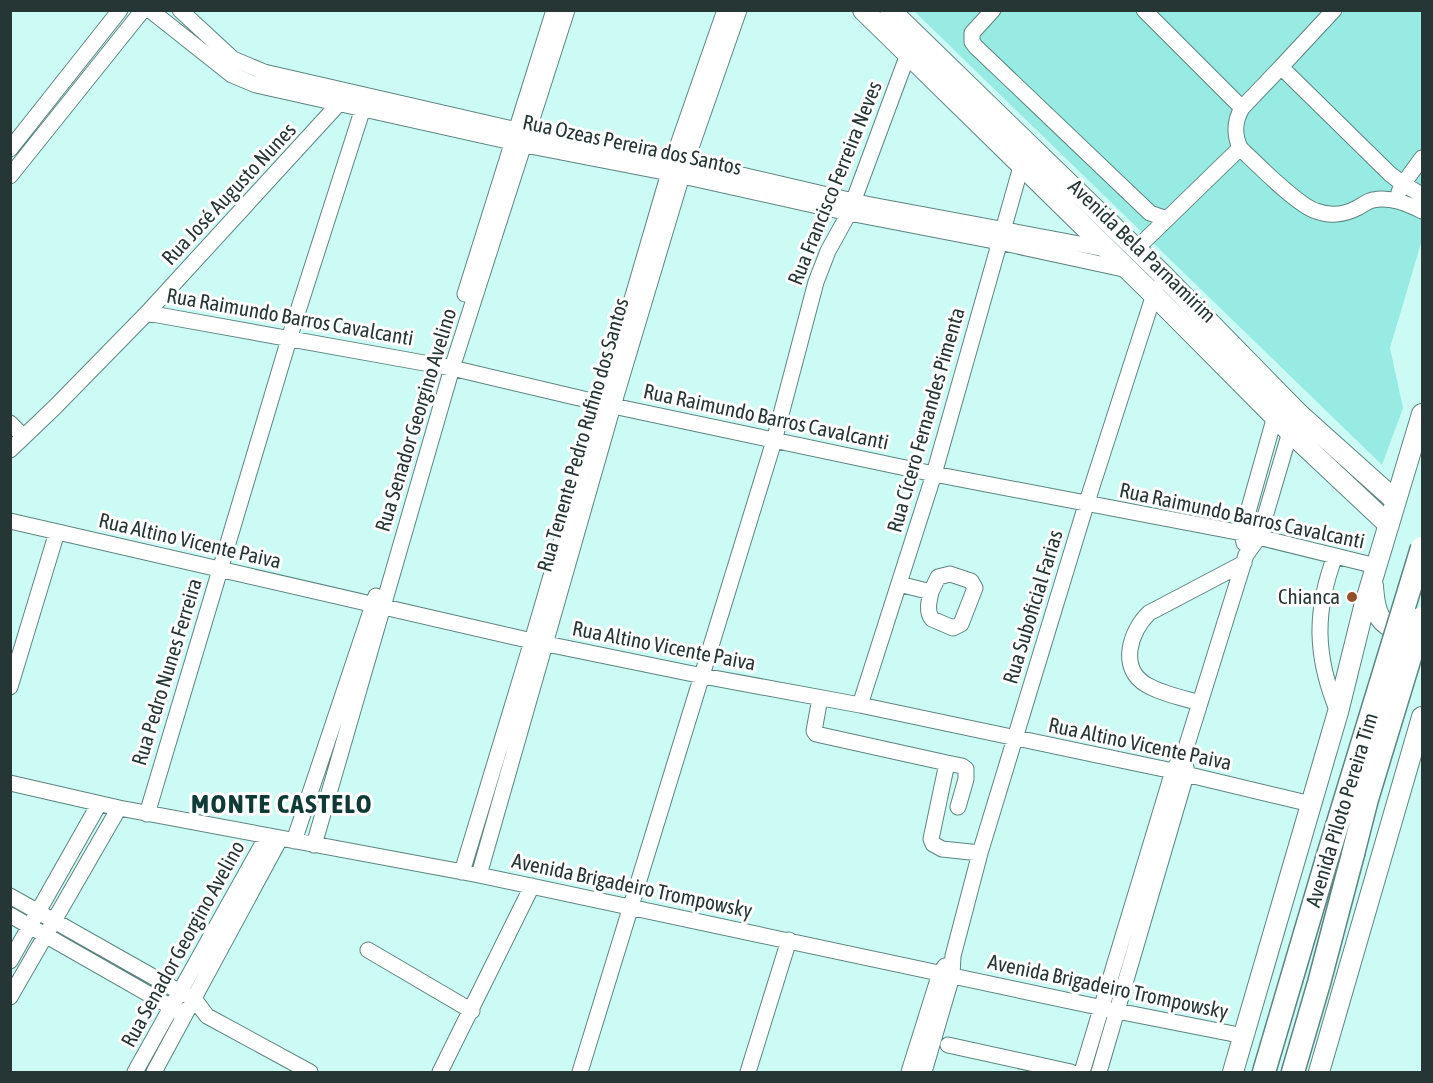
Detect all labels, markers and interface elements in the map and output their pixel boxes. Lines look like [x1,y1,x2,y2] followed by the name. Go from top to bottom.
[782,77,886,288] street label: Rua Francisco Ferreira Neves
[521,109,744,179] street label: Rua Ozeas Pereira dos Santos
[156,117,300,269] street label: Rua José Augusto Nunes
[1064,174,1221,327] street label: Avenida Bela Parnamirim
[165,282,415,350] street label: Rua Raimundo Barros Cavalcanti
[531,295,633,574] street label: Rua Tenente Pedro Rufino dos Santos
[881,304,969,535] street label: Rua Cícero Fernandes Pimenta
[370,305,460,534] street label: Rua Senador Georgino Avelino
[641,378,891,454] street label: Rua Raimundo Barros Cavalcanti
[1117,477,1367,553] street label: Rua Raimundo Barros Cavalcanti
[97,507,284,573] street label: Rua Altino Vicente Paiva
[997,527,1067,686] street label: Rua Suboficial Farias
[126,575,206,768] street label: Rua Pedro Nunes Ferreira
[1278,584,1340,608] place label: Chianca
[1345,590,1359,604] marker: Chianca
[570,615,758,675] street label: Rua Altino Vicente Paiva
[1300,710,1382,910] street label: Avenida Piloto Pereira Tim
[1047,712,1234,774] street label: Rua Altino Vicente Paiva
[191,788,373,819] district label: MONTE CASTELO
[115,836,249,1051] street label: Rua Senador Georgino Avelino
[510,848,755,922] street label: Avenida Brigadeiro Trompowsky
[986,949,1231,1023] street label: Avenida Brigadeiro Trompowsky

